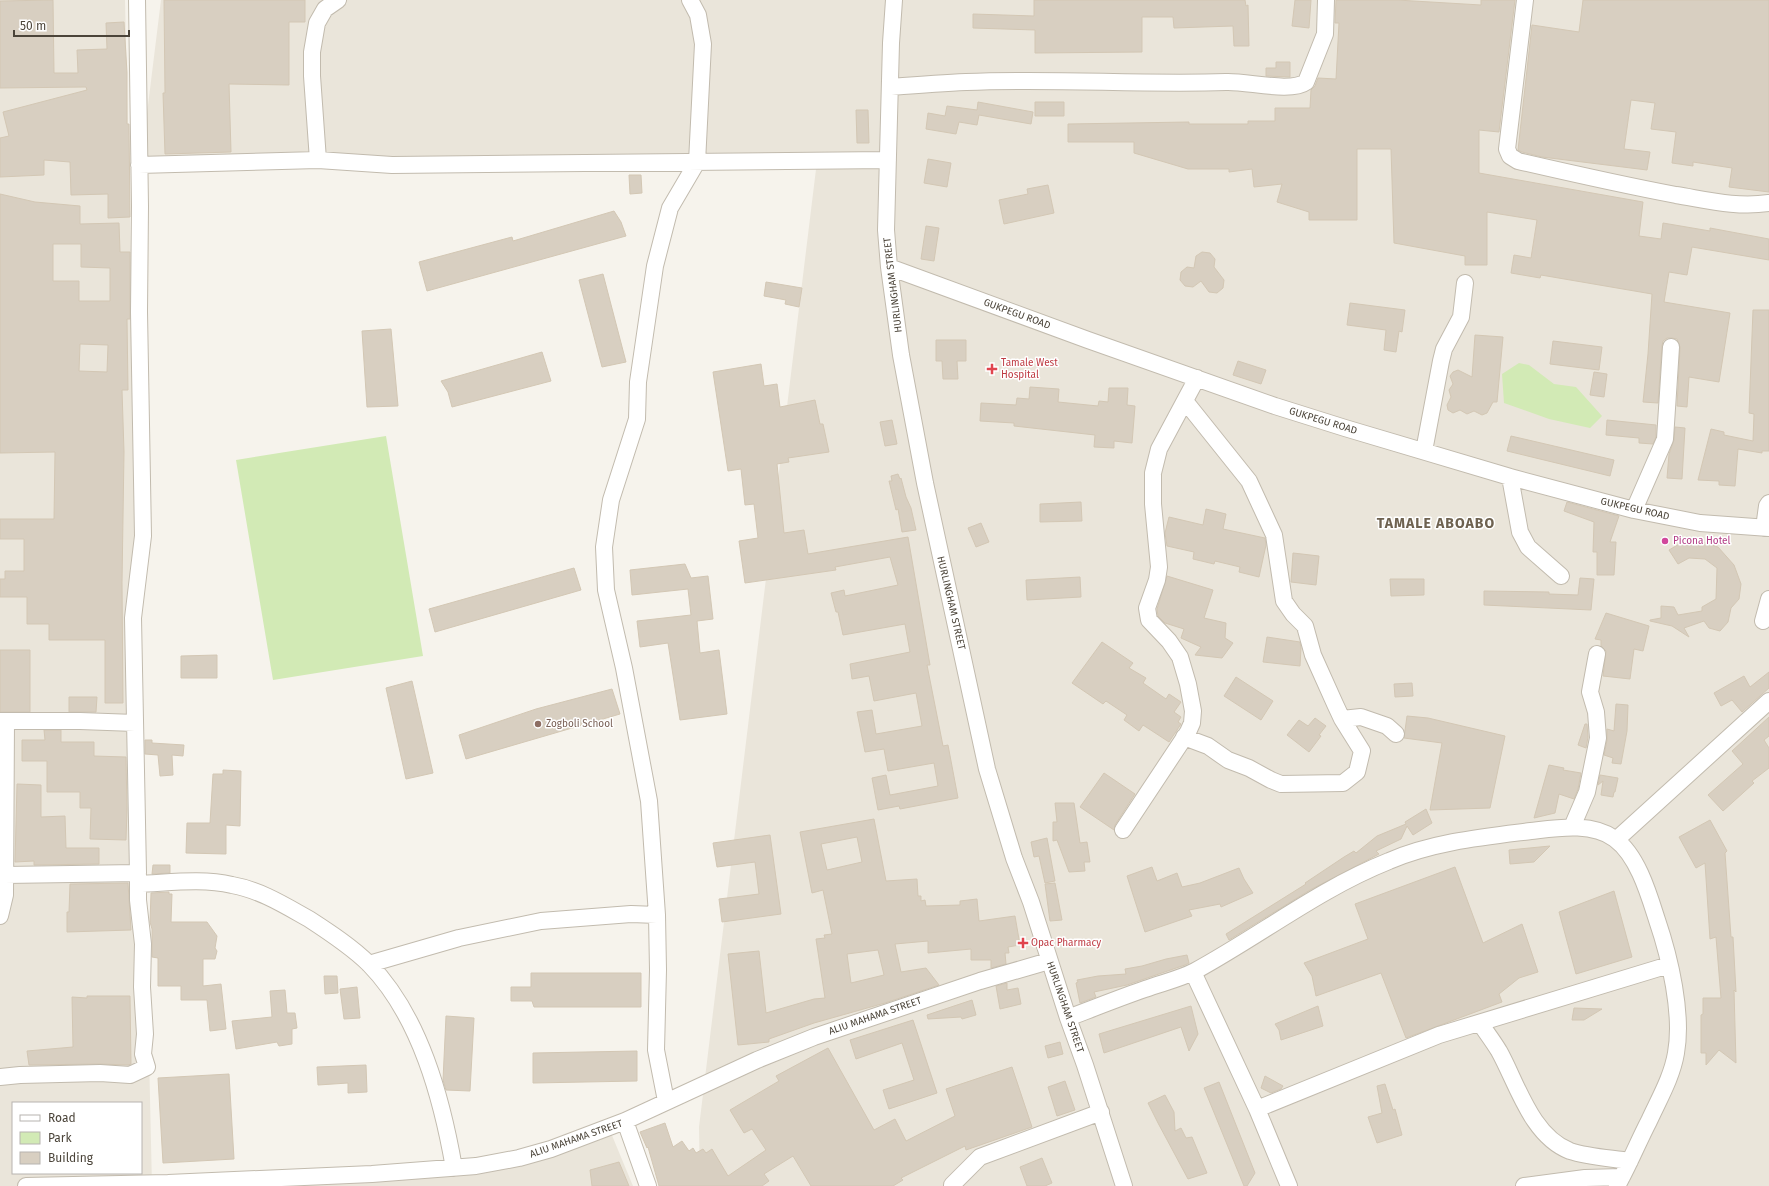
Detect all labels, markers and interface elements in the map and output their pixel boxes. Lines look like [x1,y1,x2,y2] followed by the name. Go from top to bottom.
[14,12,129,38] scale bar
[20,19,46,33] text: 50 m
[881,236,905,333] street label: HURLINGHAM STREET
[982,296,1052,332] street label: GUKPEGU ROAD
[1001,357,1058,381] place label: Tamale West Hospital
[986,363,998,375] marker: Tamale West Hospital
[1288,405,1358,437] street label: GUKPEGU ROAD
[1599,495,1671,523] street label: GUKPEGU ROAD
[1377,515,1495,532] district label: TAMALE ABOABO
[1673,535,1731,547] place label: Picona Hotel
[1660,536,1670,546] marker: Picona Hotel
[934,555,968,652] street label: HURLINGHAM STREET
[546,718,613,730] place label: Zogboli School
[533,719,543,729] marker: Zogboli School
[1031,937,1101,949] place label: Opac Pharmacy
[1018,938,1028,948] marker: Opac Pharmacy
[1044,960,1087,1055] street label: HURLINGHAM STREET
[827,994,924,1038] street label: ALIU MAHAMA STREET
[12,1102,142,1174] legend
[48,1111,76,1125] text: Road
[528,1117,625,1161] street label: ALIU MAHAMA STREET
[48,1131,72,1145] text: Park
[48,1151,94,1165] text: Building

